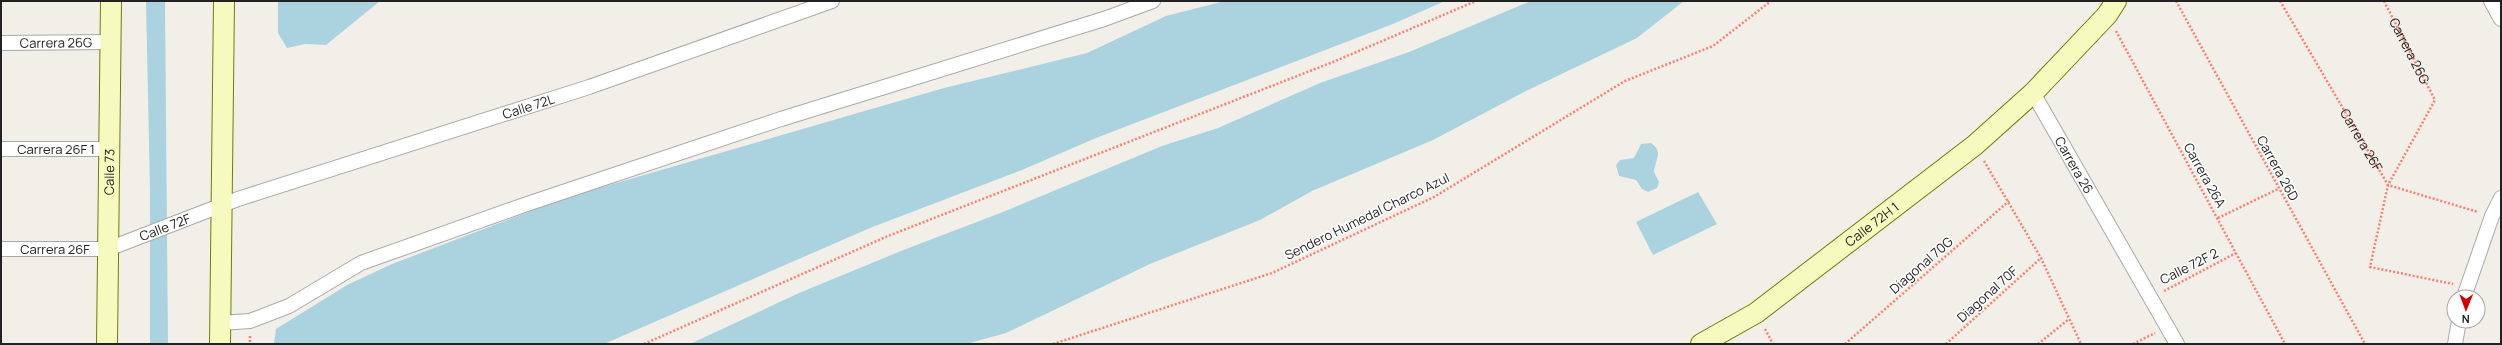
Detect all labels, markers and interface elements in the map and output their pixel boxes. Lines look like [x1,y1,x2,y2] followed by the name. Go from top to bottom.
[2385,14,2434,87] street label: Carrera 26G
[20,33,92,52] street label: Carrera 26G
[500,90,557,123] street label: Calle 72L
[2336,105,2387,175] street label: Carrera 26F
[2253,132,2303,204] street label: Carrera 26D
[2051,133,2098,197] street label: Carrera 26
[2180,139,2230,211] street label: Carrera 26A
[17,140,95,158] street label: Carrera 26F 1
[100,149,118,195] street label: Calle 73
[1282,168,1452,264] street label: Sendero Humedal Charco Azul
[1841,198,1902,251] street label: Calle 72H 1
[137,209,193,245] street label: Calle 72F
[1885,232,1957,298] street label: Diagonal 70G
[20,240,90,258] street label: Carrera 26F
[2157,244,2221,288] street label: Calle 72F 2
[1953,262,2022,326] street label: Diagonal 70F
[2446,289,2486,329] north arrow
[2462,312,2470,327] text: N

